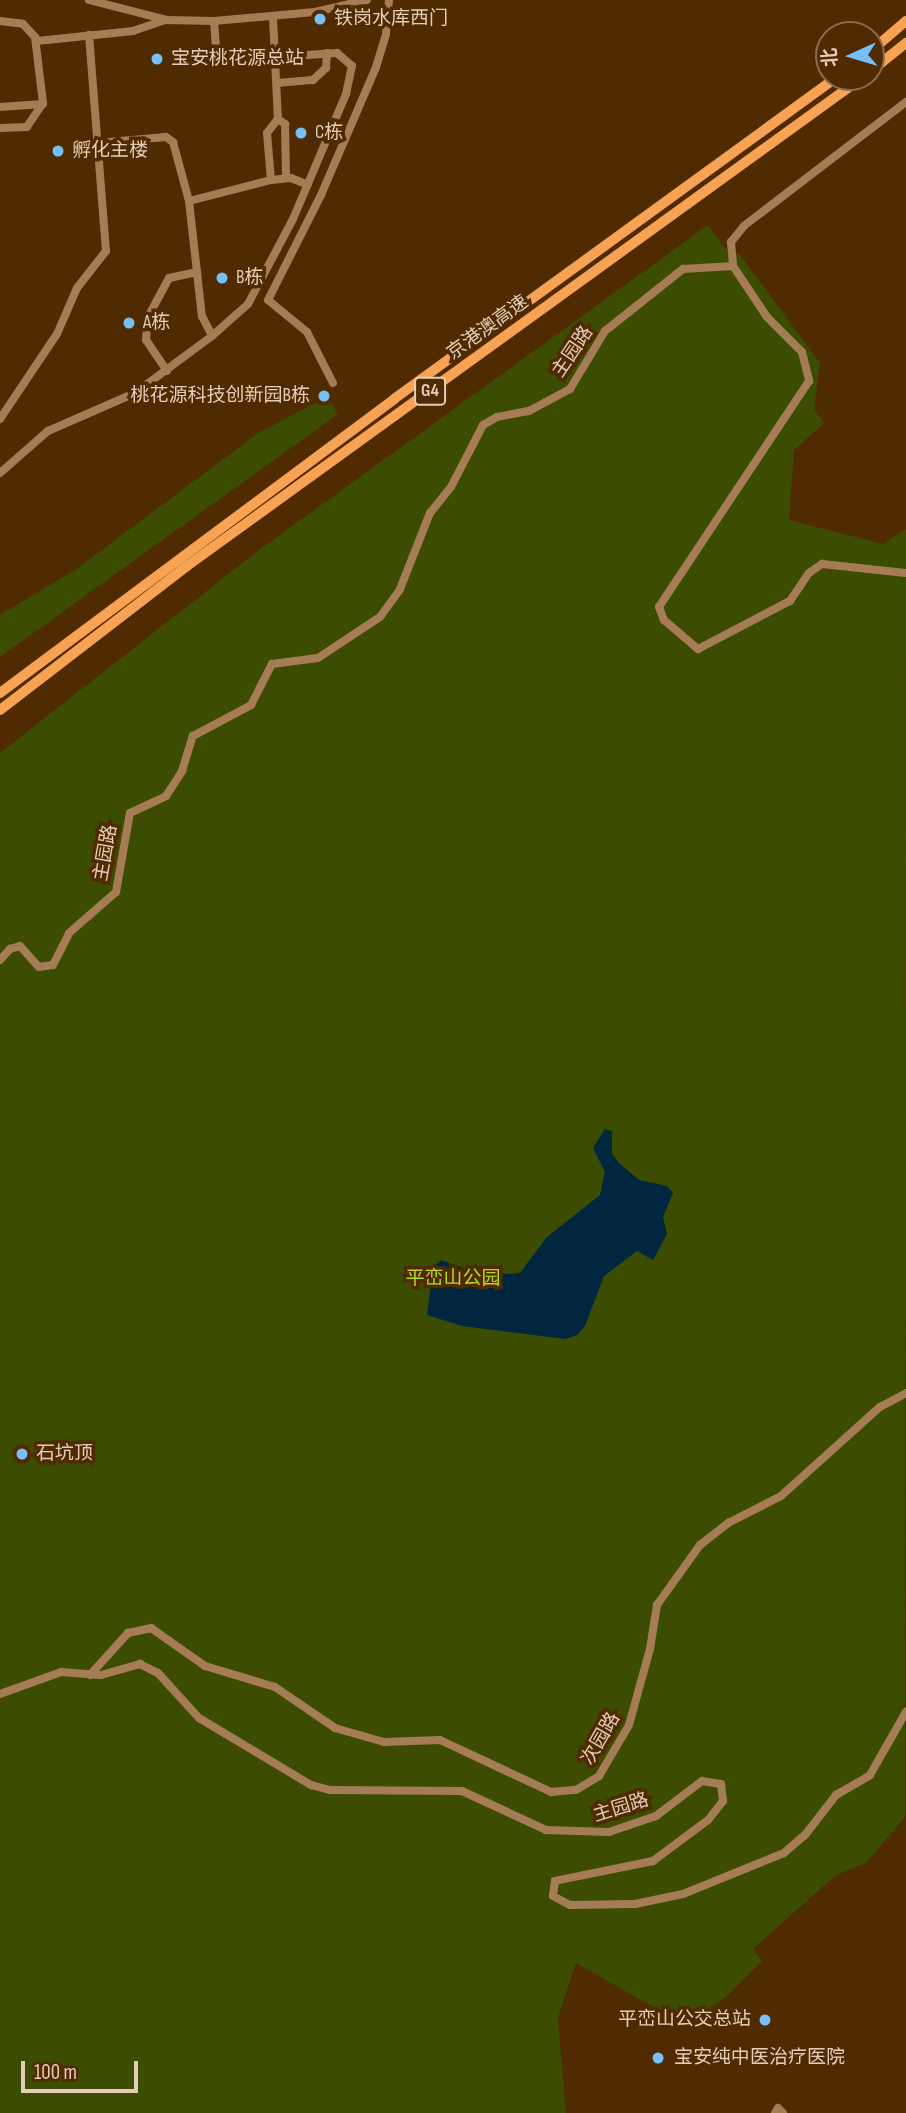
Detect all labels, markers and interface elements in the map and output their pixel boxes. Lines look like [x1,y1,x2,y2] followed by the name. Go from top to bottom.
[334,8,448,30] place label: 铁岗水库西门
[312,11,328,27] marker: 铁岗水库西门
[815,21,885,91] north arrow
[818,47,843,68] text: 北
[171,48,304,70] place label: 宝安桃花源总站
[149,51,165,67] marker: 宝安桃花源总站
[315,122,343,144] place label: C栋
[293,125,309,141] marker: C栋
[72,140,148,162] place label: 孵化主楼
[50,143,66,159] marker: 孵化主楼
[236,267,263,289] place label: B栋
[214,270,230,286] marker: B栋
[443,291,533,365] street label: 京港澳高速
[143,312,170,334] place label: A栋
[121,315,137,331] marker: A栋
[548,322,598,382] street label: 主园路
[412,376,448,405] road number: G4
[131,385,310,407] place label: 桃花源科技创新园B栋
[316,388,332,404] marker: 桃花源科技创新园B栋
[90,823,122,883] street label: 主园路
[406,1268,500,1290] park label: 平峦山公园
[36,1443,93,1465] place label: 石坑顶
[14,1446,30,1462] marker: 石坑顶
[577,1709,625,1769] street label: 次园路
[590,1789,652,1827] street label: 主园路
[618,2009,751,2031] place label: 平峦山公交总站
[757,2012,773,2028] marker: 平峦山公交总站
[24,2046,142,2090] scale bar
[674,2047,845,2069] place label: 宝安纯中医治疗医院
[648,2048,668,2068] marker: 宝安纯中医治疗医院
[34,2060,77,2085] text: 100 m

